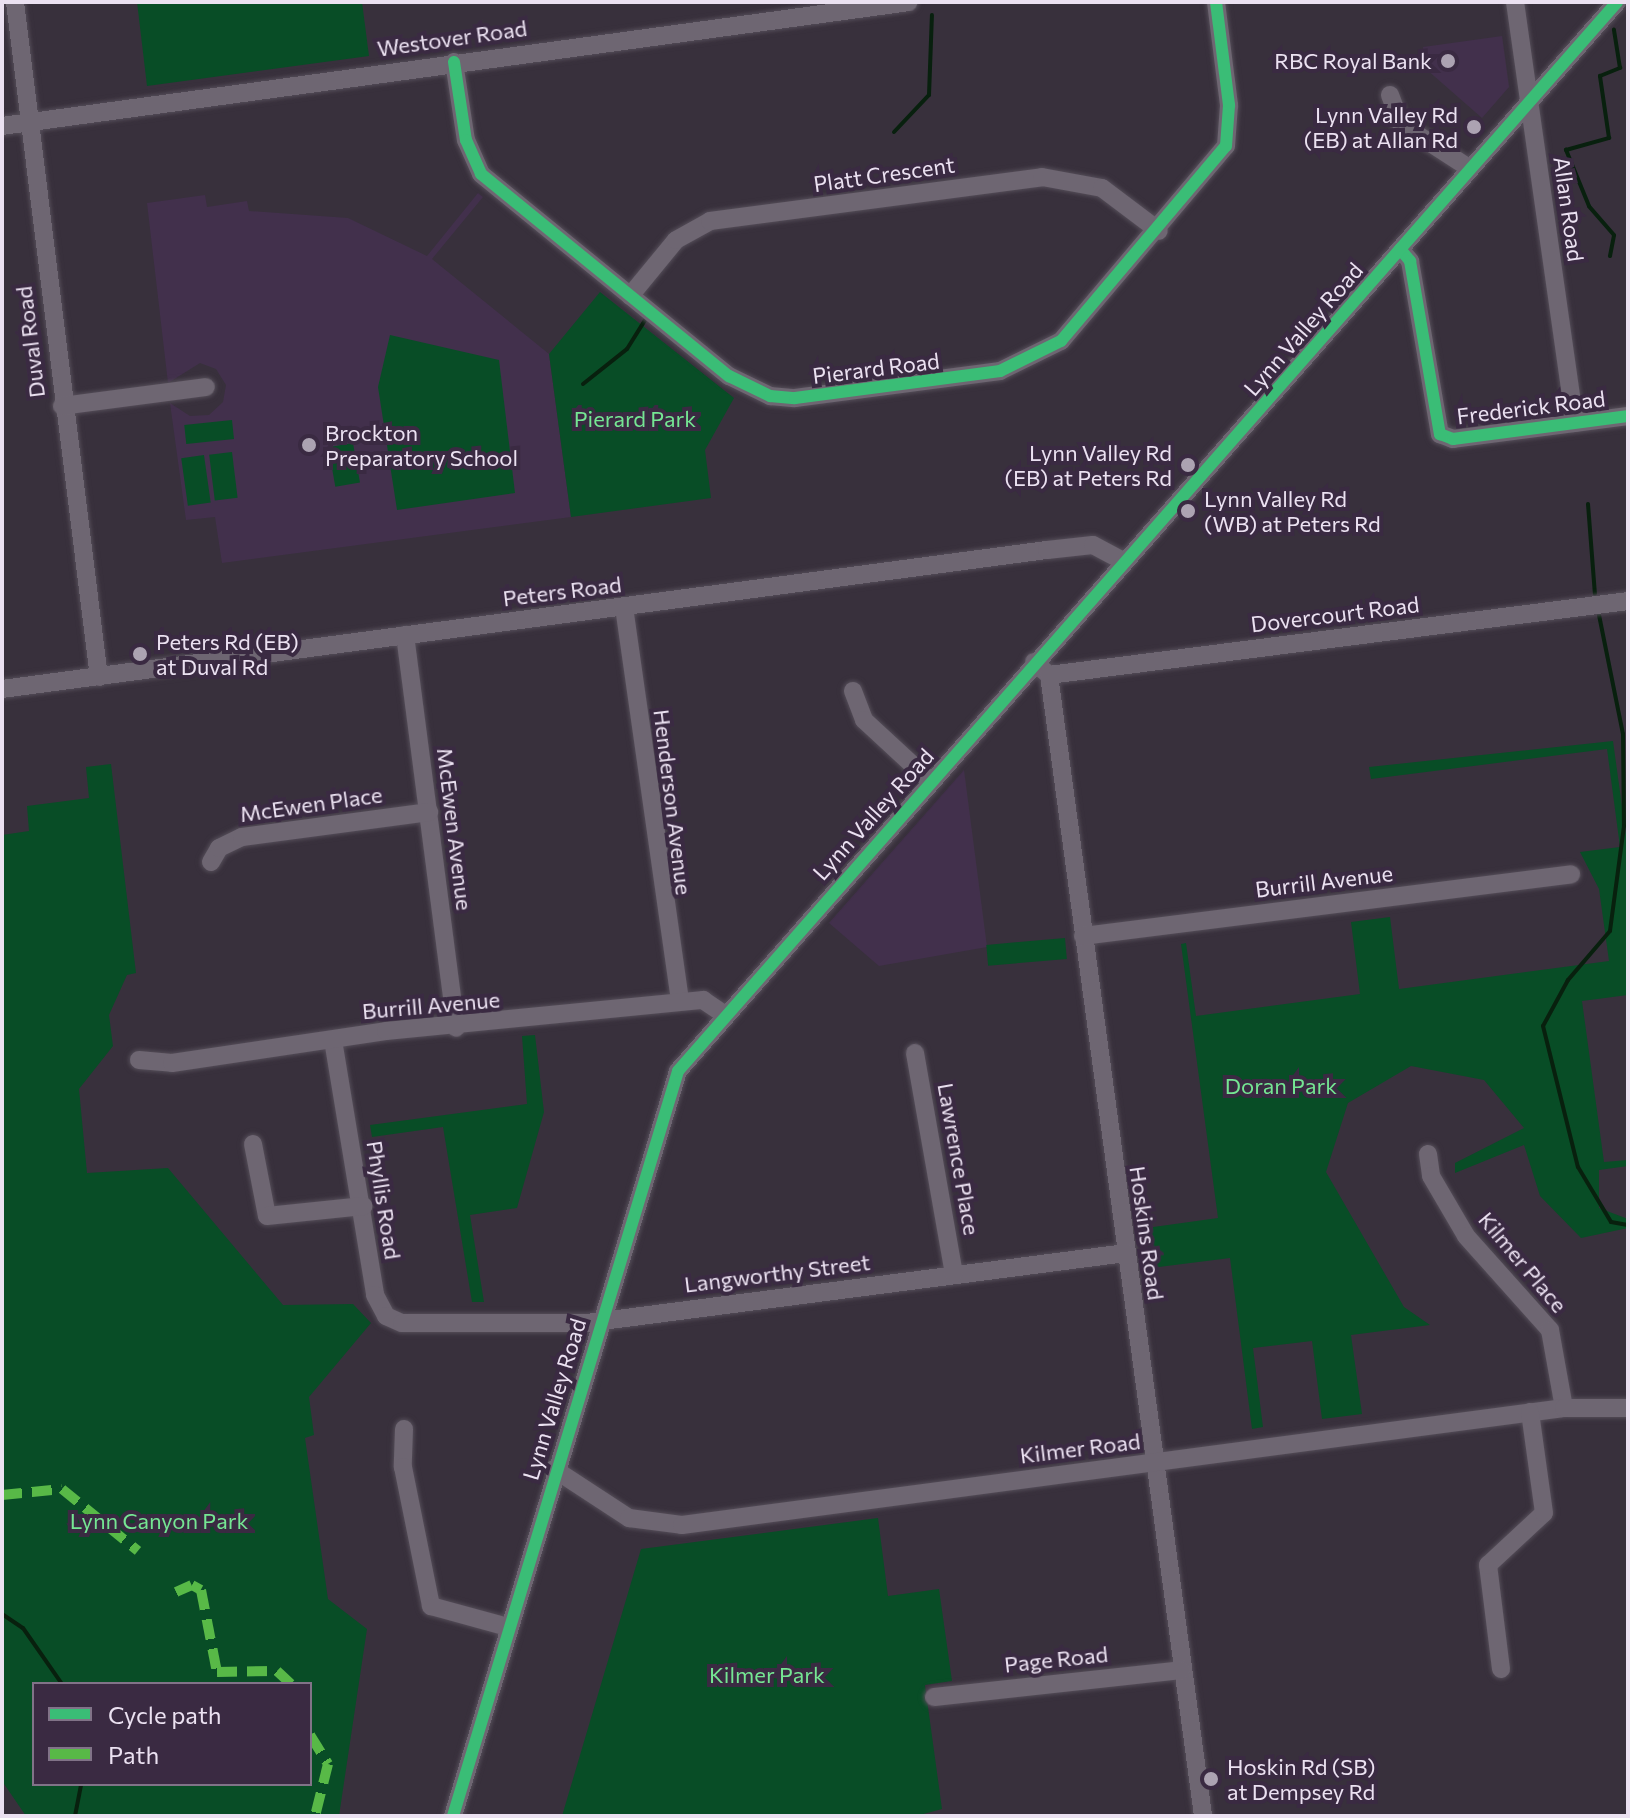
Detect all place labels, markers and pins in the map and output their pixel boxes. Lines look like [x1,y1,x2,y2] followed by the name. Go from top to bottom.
[1274,48,1432,74] place label: RBC Royal Bank
[1439,52,1457,70] marker: RBC Royal Bank
[1304,101,1458,152] place label: Lynn Valley Rd (EB) at Allan Rd
[1465,118,1483,136] marker: Lynn Valley Rd (EB) at Allan Rd
[325,419,518,470] place label: Brockton Preparatory School
[300,436,318,454] marker: Brockton Preparatory School
[1005,439,1172,490] place label: Lynn Valley Rd (EB) at Peters Rd
[1179,456,1197,474] marker: Lynn Valley Rd (EB) at Peters Rd
[1204,485,1381,536] place label: Lynn Valley Rd (WB) at Peters Rd
[1179,502,1197,520] marker: Lynn Valley Rd (WB) at Peters Rd
[156,628,299,680] place label: Peters Rd (EB) at Duval Rd
[131,645,149,663] marker: Peters Rd (EB) at Duval Rd
[1227,1753,1375,1804] place label: Hoskin Rd (SB) at Dempsey Rd
[1202,1770,1220,1788] marker: Hoskin Rd (SB) at Dempsey Rd

